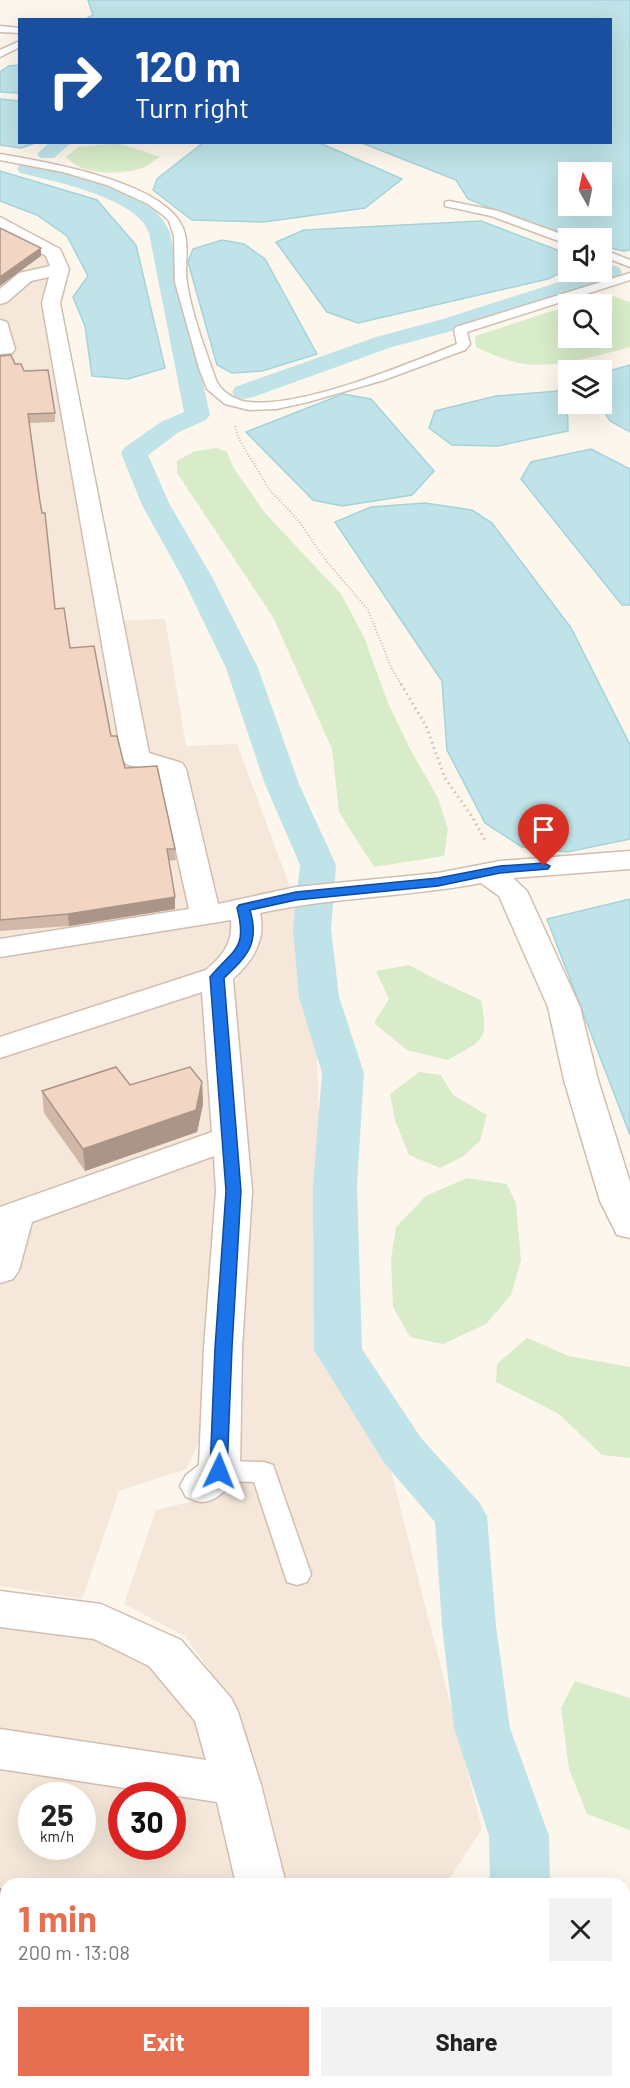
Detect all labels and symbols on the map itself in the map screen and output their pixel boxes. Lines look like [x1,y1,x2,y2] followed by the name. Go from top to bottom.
[558,162,612,216] north arrow
[518,804,569,866] pin
[187,1439,251,1503] position arrow
[108,1782,186,1860] speed limit sign: 30

